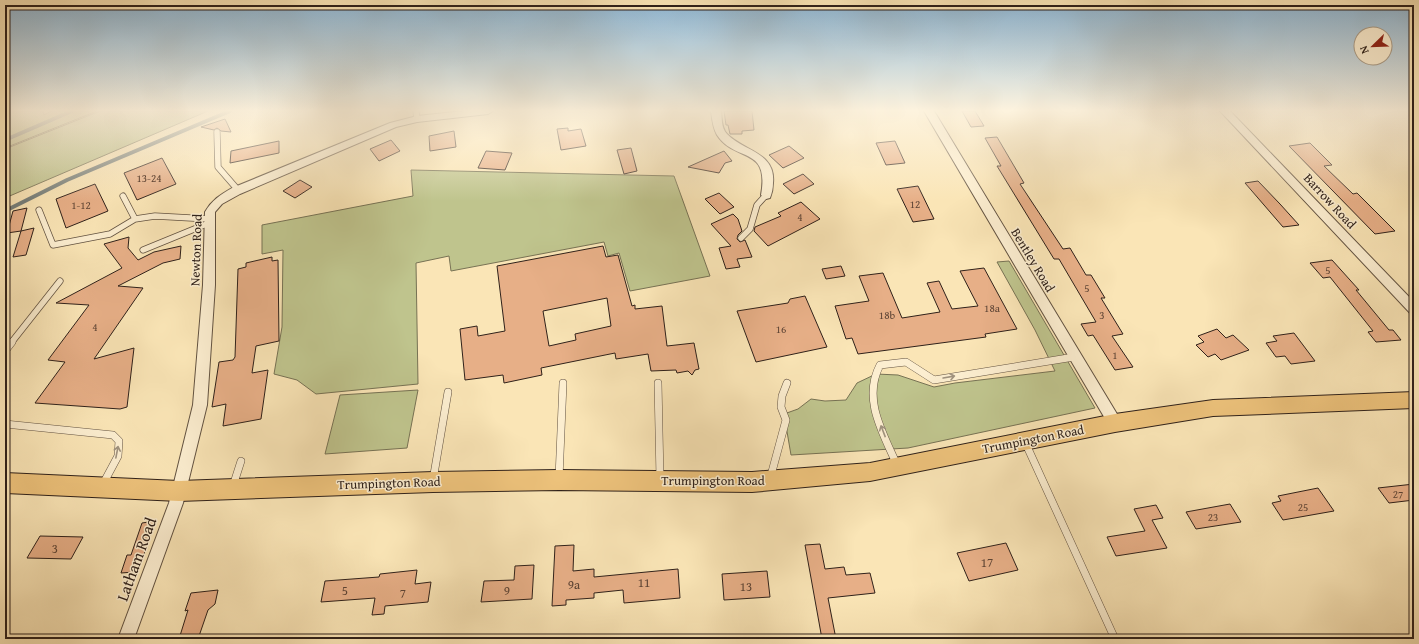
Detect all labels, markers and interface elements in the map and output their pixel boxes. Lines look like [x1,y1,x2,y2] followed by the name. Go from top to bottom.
[1353,26,1393,66] north arrow
[1355,43,1373,56] text: N
[1299,169,1361,233] street label: Barrow Road
[137,170,161,186] house number: 13-24
[910,196,920,212] house number: 12
[71,197,91,213] house number: 1-12
[797,209,803,225] house number: 4
[185,213,207,287] street label: Newton Road
[1006,224,1060,296] street label: Bentley Road
[1325,262,1331,278] house number: 5
[1084,280,1090,296] house number: 5
[984,300,1001,316] house number: 18a
[879,307,895,323] house number: 18b
[1099,307,1105,323] house number: 3
[92,319,98,335] house number: 4
[776,321,786,337] house number: 16
[1112,347,1118,363] house number: 1
[942,373,955,381] one-way arrow
[980,420,1086,458] street label: Trumpington Road
[879,425,887,437] one-way arrow
[114,446,122,459] one-way arrow
[661,471,765,490] street label: Trumpington Road
[337,472,441,494] street label: Trumpington Road
[1393,486,1403,502] house number: 27
[1298,499,1308,515] house number: 25
[1208,509,1218,525] house number: 23
[110,513,162,604] street label: Latham Road
[52,539,58,558] house number: 3
[981,553,993,572] house number: 17
[638,573,650,592] house number: 11
[568,575,581,594] house number: 9a
[740,577,752,596] house number: 13
[342,581,348,600] house number: 5
[504,581,510,600] house number: 9
[400,584,406,603] house number: 7

